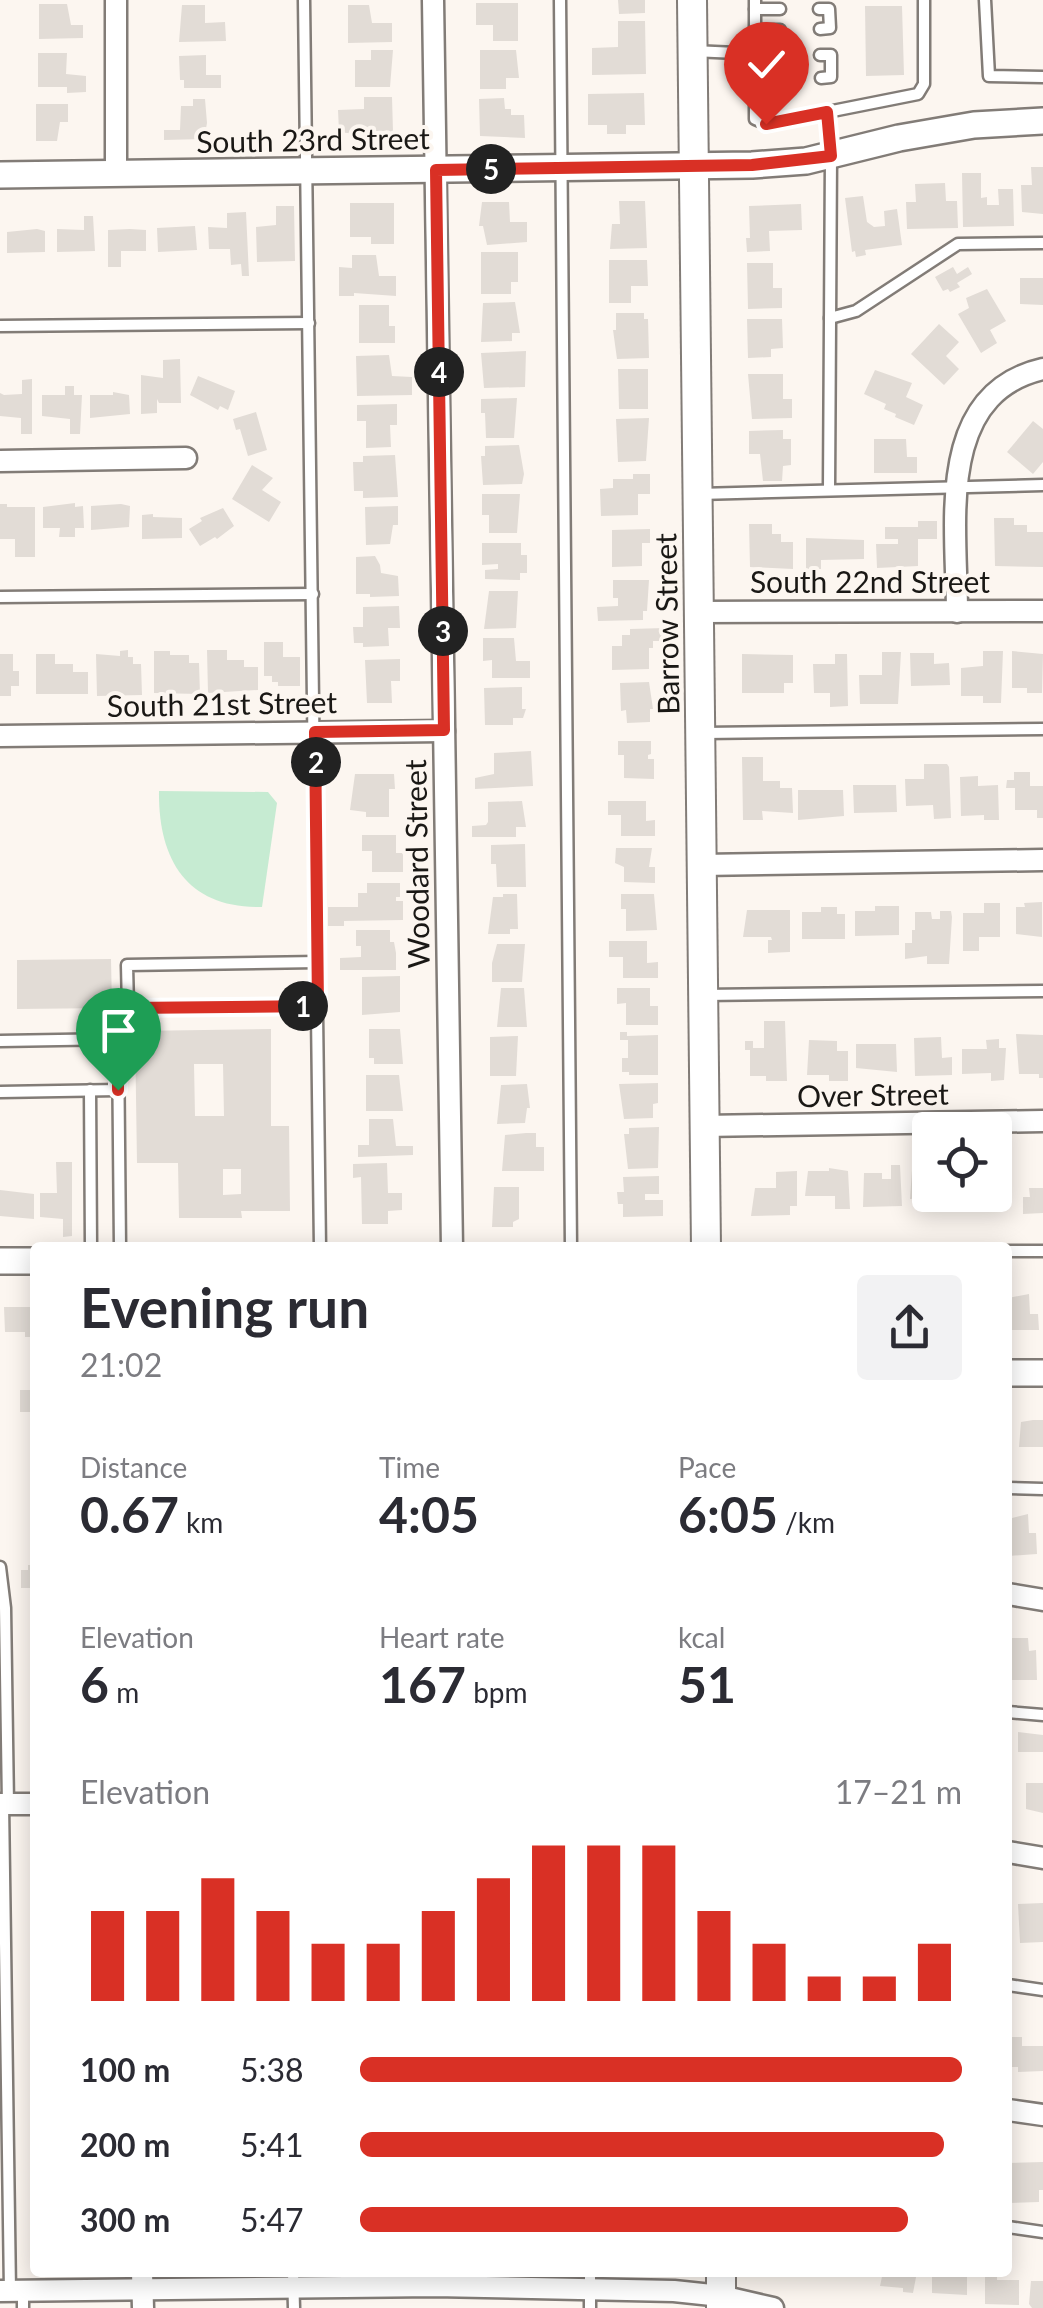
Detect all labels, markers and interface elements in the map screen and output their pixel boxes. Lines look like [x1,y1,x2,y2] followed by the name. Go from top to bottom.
[724,22,809,125] pin
[739,37,794,92] icon: check
[196,119,430,159] street label: South 23rd Street
[466,144,516,194] pin: 5
[483,152,499,186] text: 5
[414,347,464,397] pin: 4
[431,355,447,389] text: 4
[646,533,686,715] street label: Barrow Street
[750,563,990,599] street label: South 22nd Street
[418,606,468,656] pin: 3
[435,614,451,648] text: 3
[107,683,338,723] street label: South 21st Street
[291,737,341,787] pin: 2
[308,745,324,779] text: 2
[396,759,436,969] street label: Woodard Street
[278,981,328,1031] pin: 1
[76,988,161,1091] pin
[295,989,311,1023] text: 1
[91,1003,146,1058] icon: arrive
[797,1075,949,1113] street label: Over Street
[912,1112,1012,1212] map controls
[912,1112,1012,1212] button: locate
[80,1274,369,1340] text: Evening run
[857,1275,962,1380] button: share
[80,1345,162,1384] text: 21:02
[80,1450,187,1484] text: Distance
[379,1450,440,1484] text: Time
[678,1450,736,1484] text: Pace
[80,1484,179,1544] text: 0.67
[379,1484,479,1544] text: 4:05
[678,1484,778,1544] text: 6:05
[179,1505,223,1539] text: km
[778,1505,835,1539] text: /km
[80,1620,194,1654] text: Elevation
[379,1620,505,1654] text: Heart rate
[678,1620,725,1654] text: kcal
[80,1654,109,1714] text: 6
[379,1654,466,1714] text: 167
[678,1654,736,1714] text: 51
[109,1675,139,1709] text: m
[466,1675,528,1709] text: bpm
[80,1772,210,1811] text: Elevation
[835,1772,962,1811] text: 17–21 m
[80,2050,170,2089] text: 100 m
[240,2050,304,2089] text: 5:38
[80,2125,170,2164] text: 200 m
[240,2125,304,2164] text: 5:41
[80,2200,170,2239] text: 300 m
[240,2200,304,2239] text: 5:47

